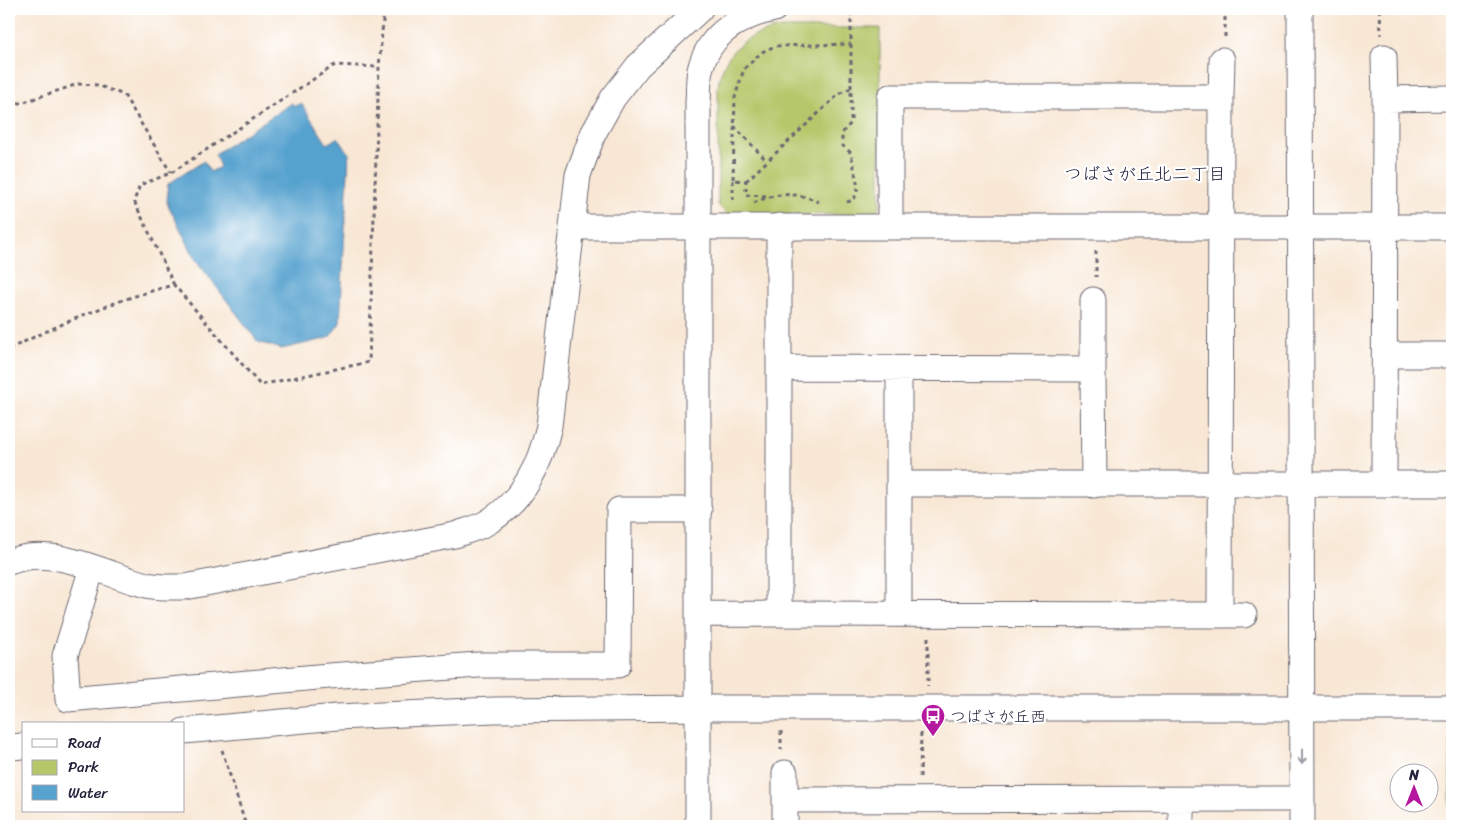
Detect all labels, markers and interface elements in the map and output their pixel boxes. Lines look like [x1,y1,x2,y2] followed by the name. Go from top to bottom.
[1064,158,1226,190] district label: つばさが丘北二丁目
[950,702,1046,731] place label: つばさが丘西
[920,703,946,737] bus stop icon: つばさが丘西
[22,722,185,812] legend
[68,730,101,756] text: Road
[1297,749,1307,765] one-way arrow
[68,754,99,780] text: Park
[1388,762,1438,812] north arrow
[1408,763,1419,788] text: N
[68,780,108,806] text: Water

